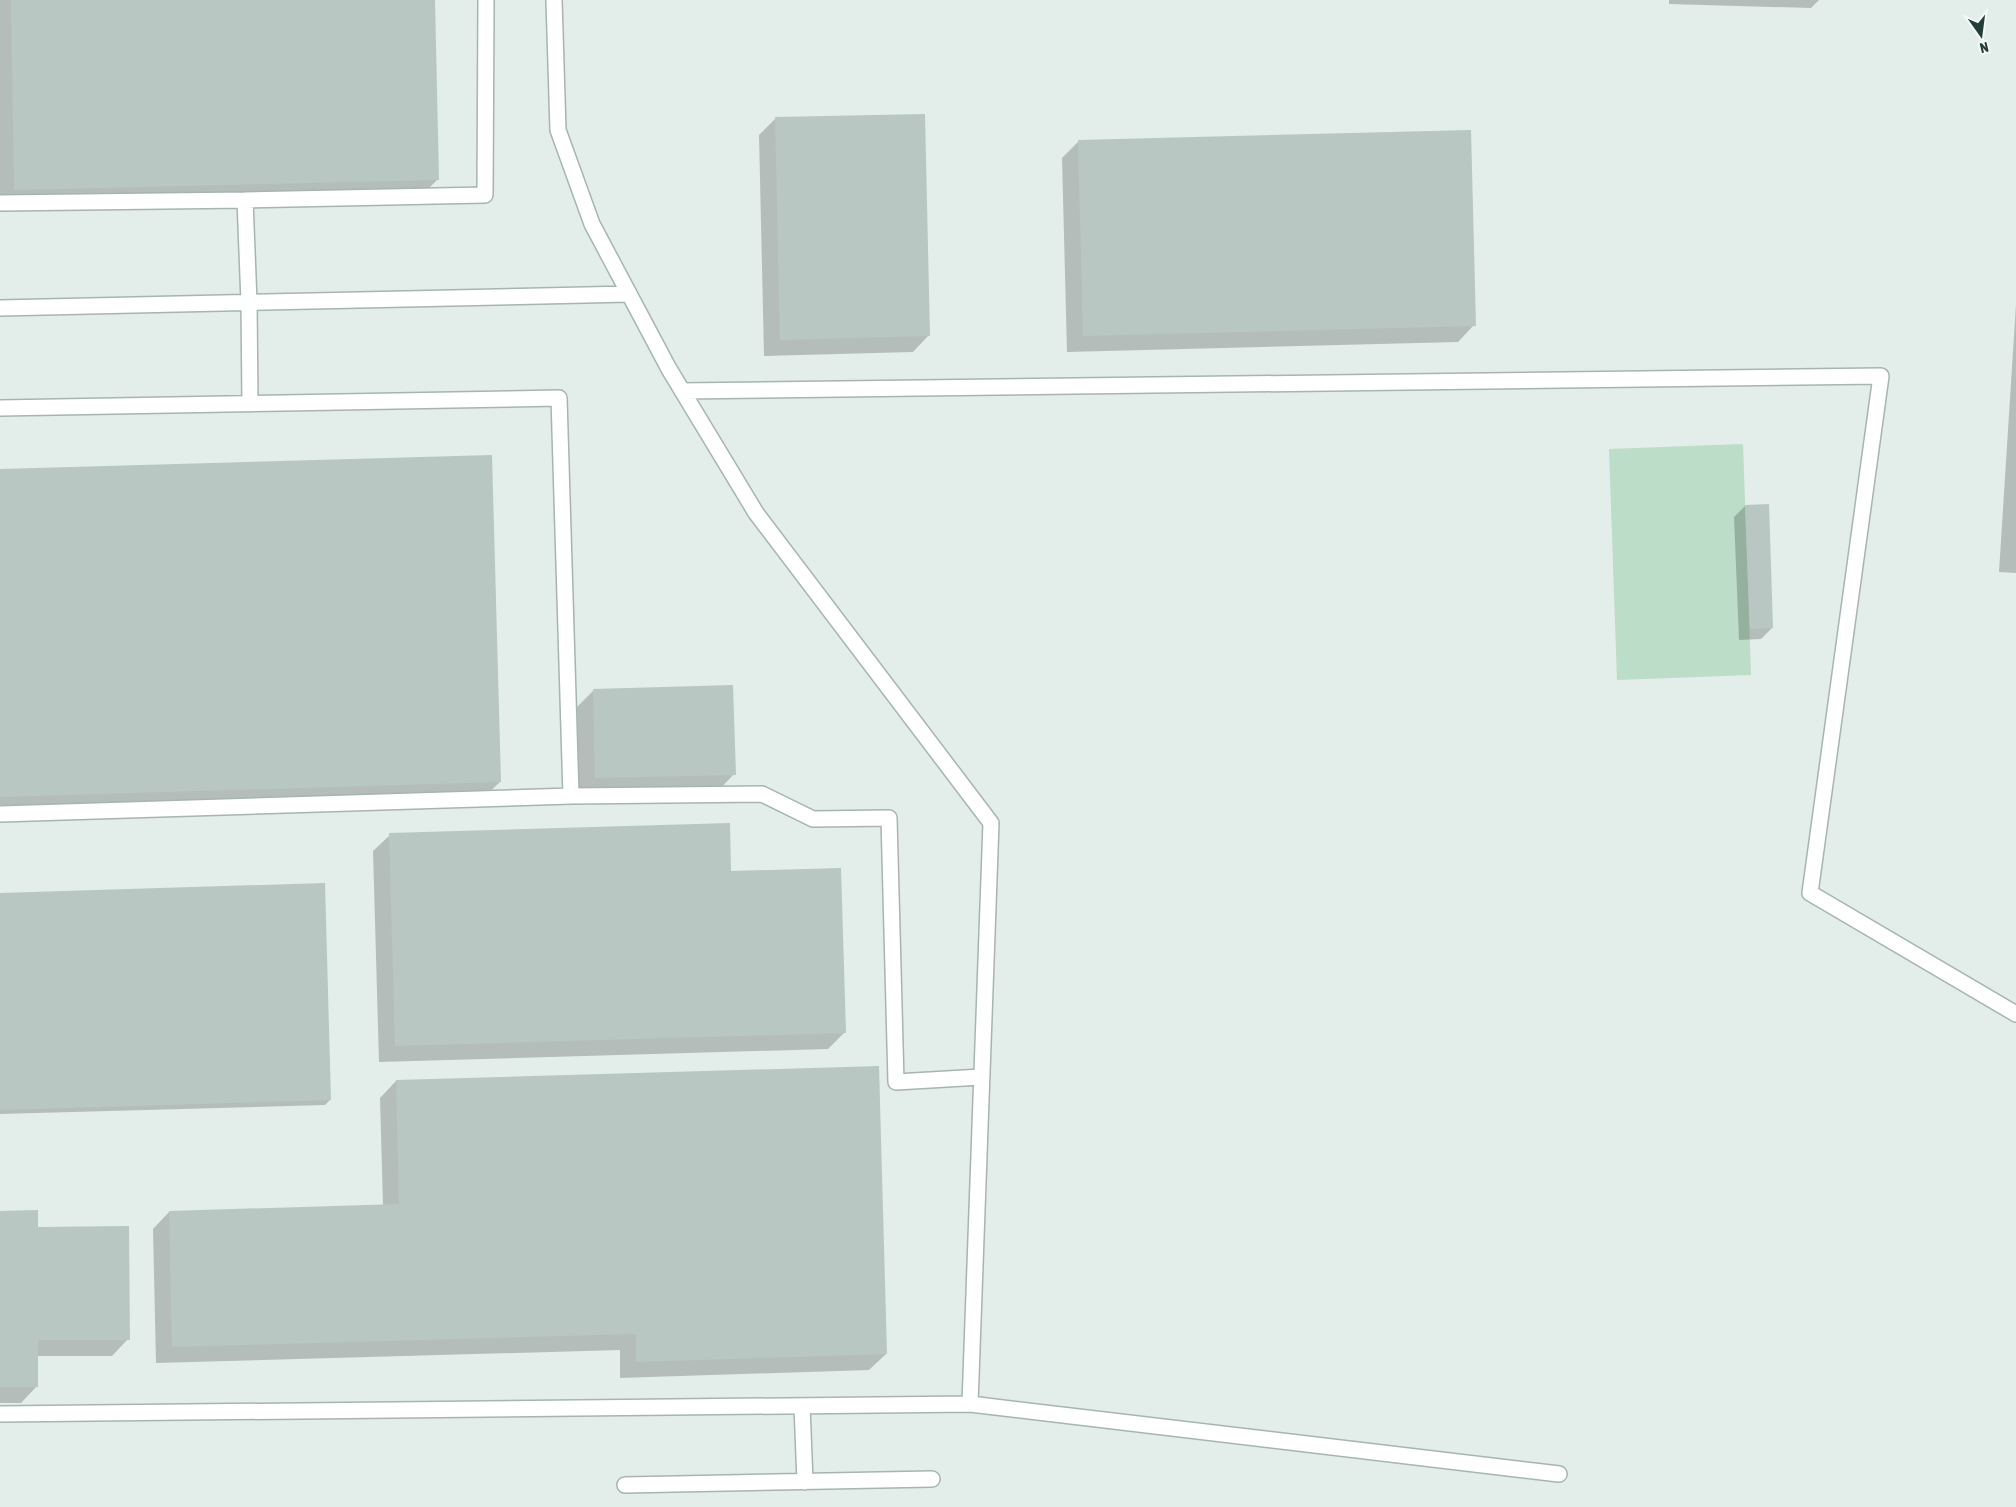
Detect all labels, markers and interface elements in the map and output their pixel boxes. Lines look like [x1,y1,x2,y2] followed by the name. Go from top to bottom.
[1956,10,2006,60] north arrow
[1978,39,1990,56] text: N

